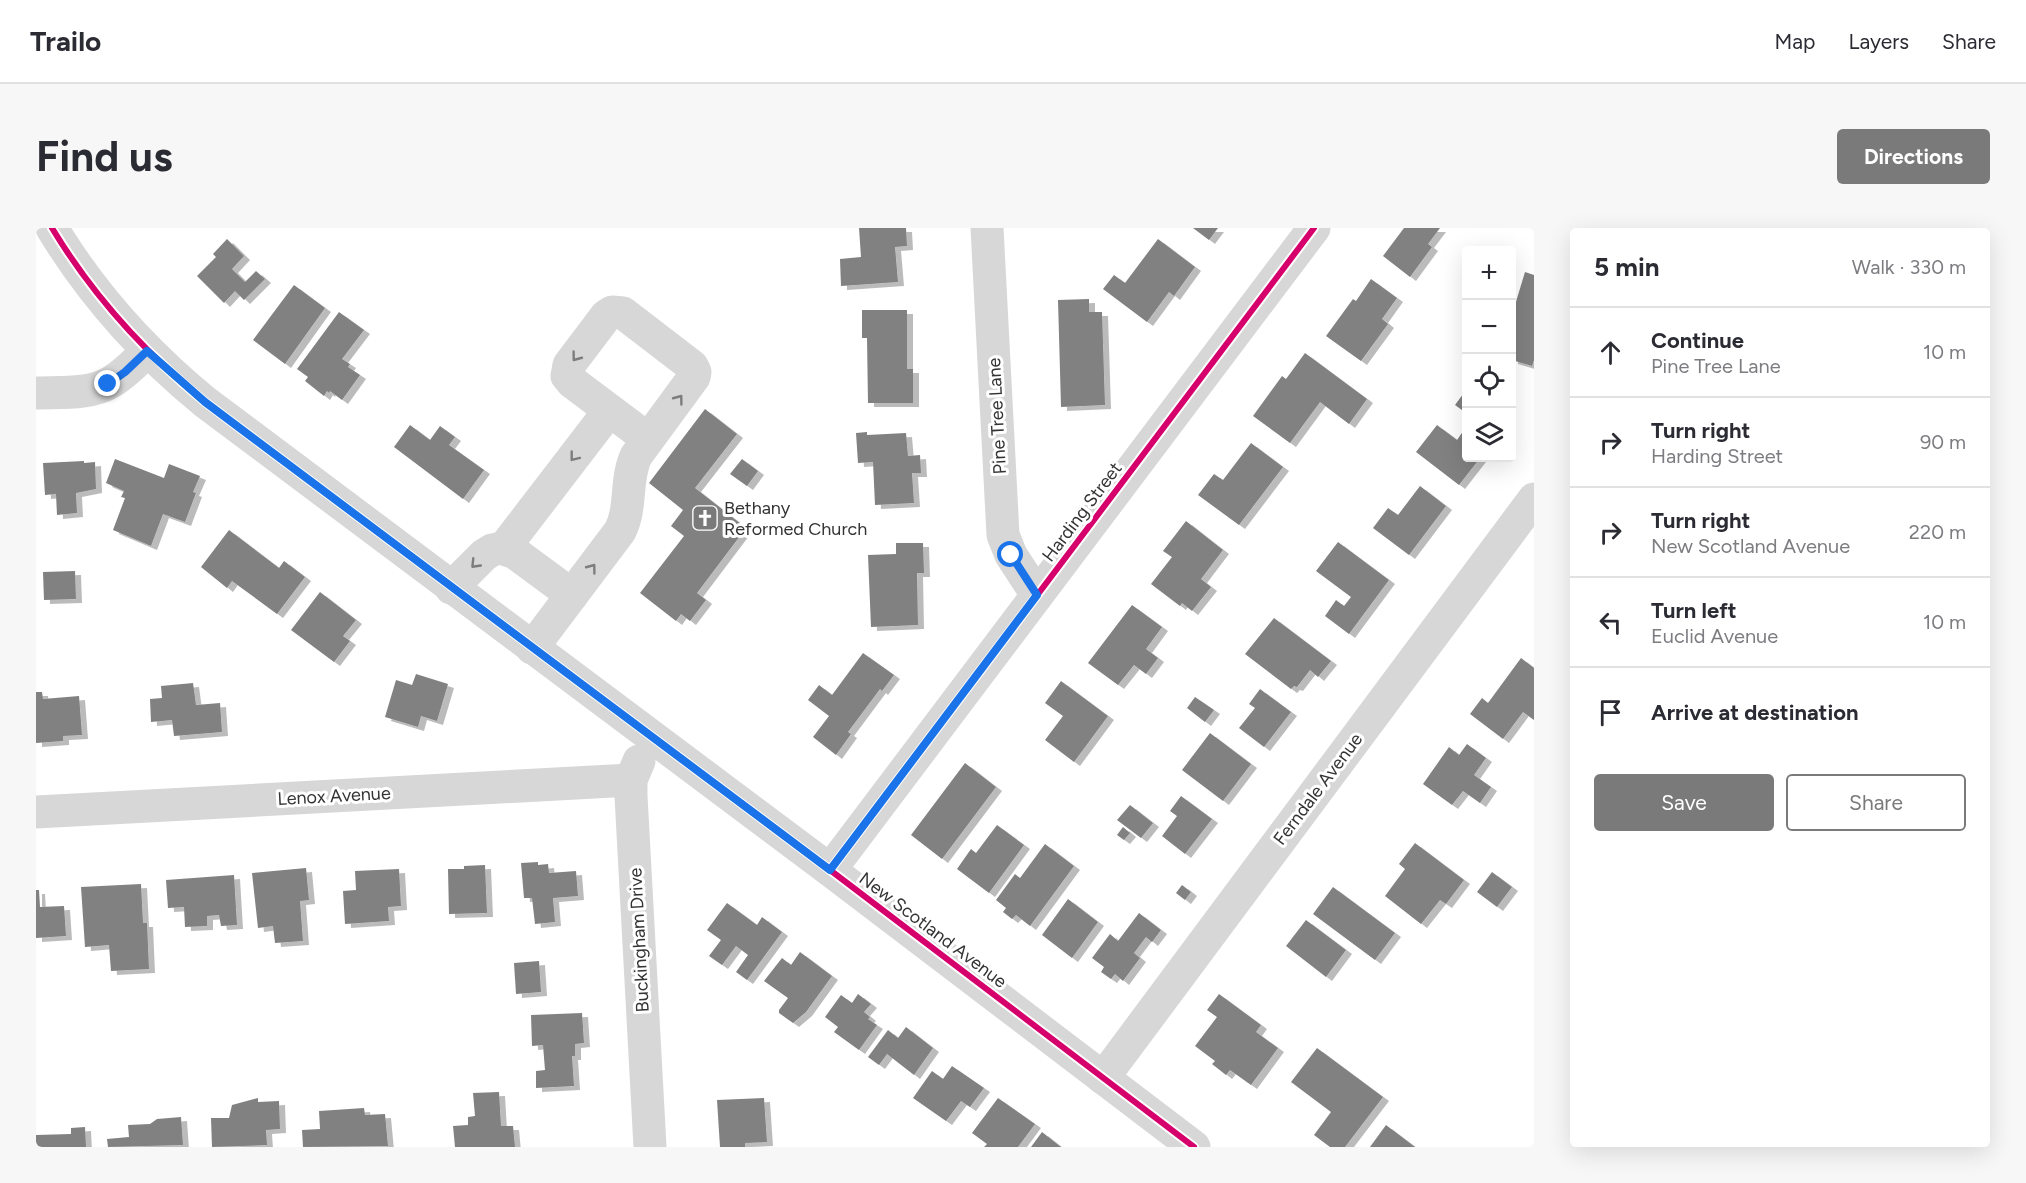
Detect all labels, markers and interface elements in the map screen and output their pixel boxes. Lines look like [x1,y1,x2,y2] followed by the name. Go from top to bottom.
[30,24,101,58] text: Trailo
[1775,29,1815,54] text: Map
[1848,29,1909,54] text: Layers
[1942,29,1996,54] text: Share
[1837,129,1990,184] button: Directions
[36,131,173,182] text: Find us
[1462,246,1516,462] map controls
[1462,246,1516,300] button: +
[1594,251,1660,283] text: 5 min
[1852,255,1966,279] text: Walk · 330 m
[1462,300,1516,354] button: −
[1651,327,1744,354] text: Continue
[1594,336,1627,369] icon: ahead
[1923,340,1966,364] text: 10 m
[572,350,583,361] one-way arrow
[1462,354,1516,408] button: locate
[1651,354,1781,378] text: Pine Tree Lane
[983,357,1011,475] street label: Pine Tree Lane
[94,370,120,396] route end
[671,395,682,406] one-way arrow
[1462,408,1516,462] button: layers
[1651,417,1750,444] text: Turn right
[1594,426,1627,459] icon: right
[1920,430,1966,454] text: 90 m
[1651,444,1783,468] text: Harding Street
[570,450,581,461] one-way arrow
[1037,458,1127,566] street label: Harding Street
[724,497,867,540] place label: Bethany Reformed Church
[690,503,720,533] church icon: Bethany Reformed Church
[1651,507,1750,534] text: Turn right
[1594,516,1627,549] icon: right
[1909,520,1966,544] text: 220 m
[1651,534,1850,558] text: New Scotland Avenue
[997,541,1023,567] route start
[472,556,483,567] one-way arrow
[585,564,596,575] one-way arrow
[1651,597,1737,624] text: Turn left
[1594,606,1627,639] icon: left
[1923,610,1966,634] text: 10 m
[1651,624,1778,648] text: Euclid Avenue
[1594,696,1627,729] icon: arrive
[1651,699,1859,726] text: Arrive at destination
[1269,729,1367,849] street label: Ferndale Avenue
[1594,774,1774,831] button: Save
[1786,774,1966,831] button: Share
[277,782,391,810] street label: Lenox Avenue
[624,867,654,1013] street label: Buckingham Drive
[855,867,1011,993] street label: New Scotland Avenue

